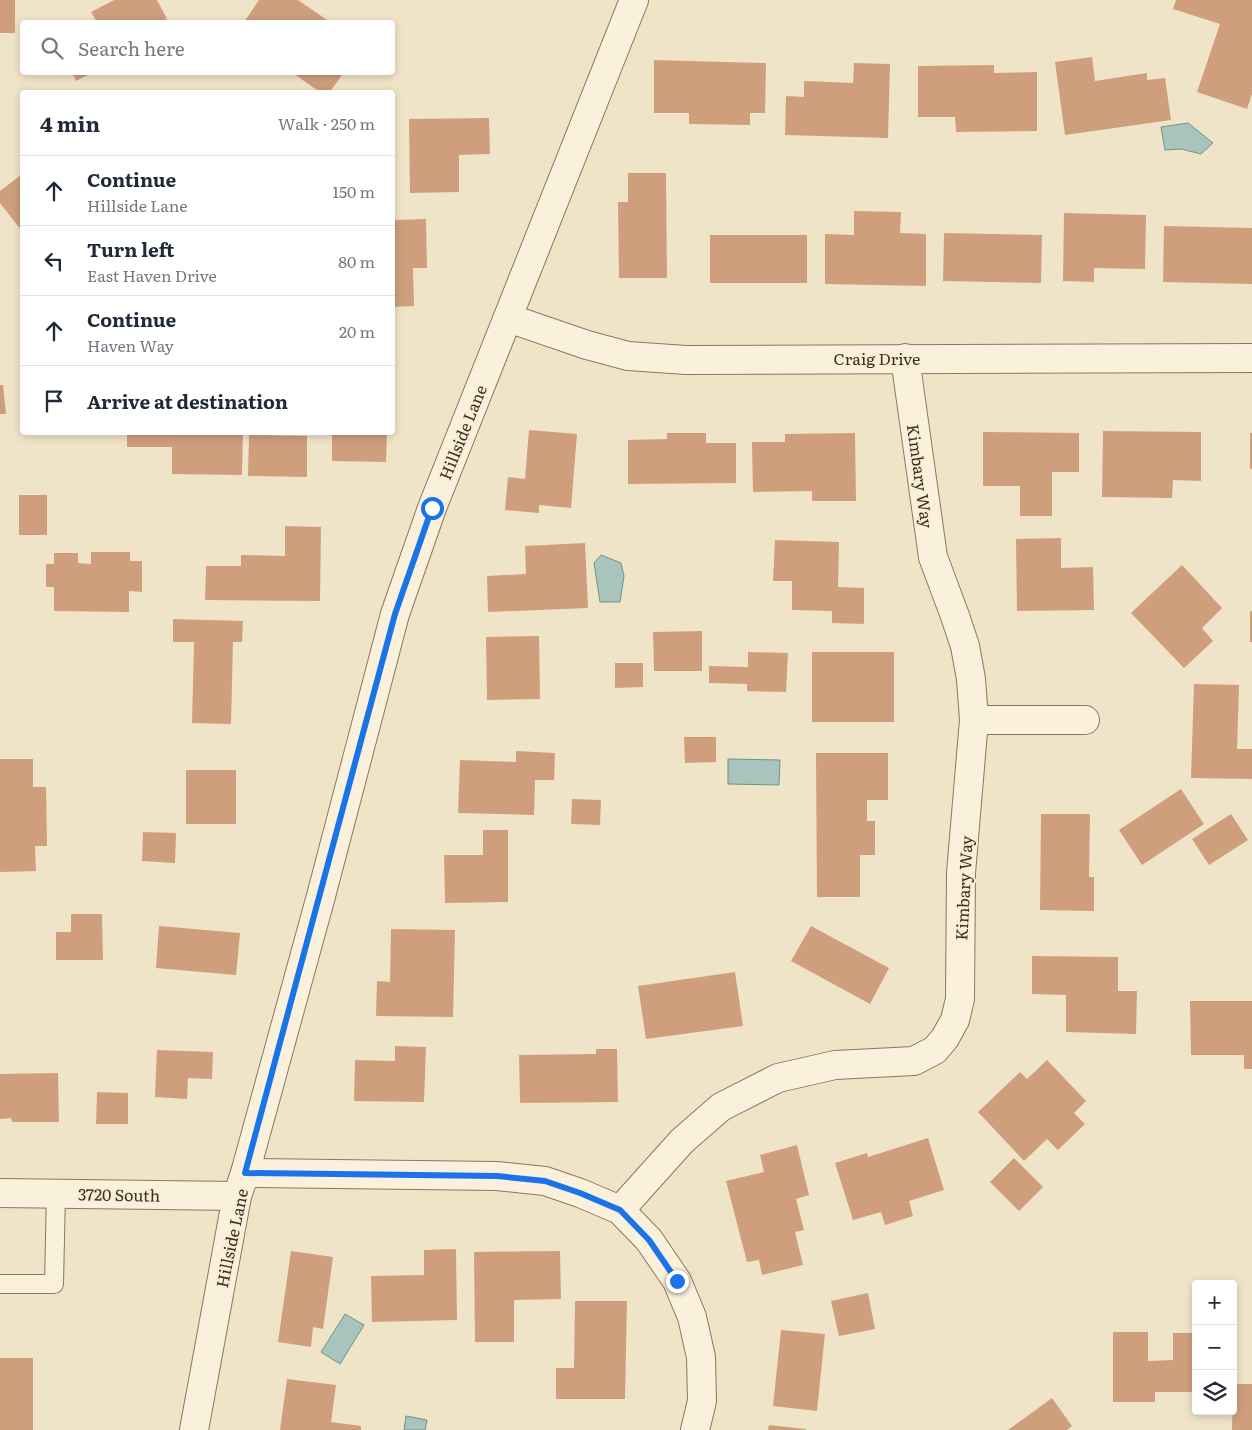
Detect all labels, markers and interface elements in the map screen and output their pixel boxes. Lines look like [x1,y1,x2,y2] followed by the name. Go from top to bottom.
[20,20,395,75] search box
[38,34,66,62] icon: search
[78,34,185,62] text: Search here
[40,107,100,138] text: 4 min
[278,111,375,135] text: Walk · 250 m
[87,165,176,193] text: Continue
[40,177,68,205] icon: ahead
[332,179,375,203] text: 150 m
[87,193,188,217] text: Hillside Lane
[87,235,174,263] text: Turn left
[40,247,68,275] icon: left
[338,249,375,273] text: 80 m
[87,263,217,287] text: East Haven Drive
[87,305,176,333] text: Continue
[40,317,68,345] icon: ahead
[339,319,375,343] text: 20 m
[87,333,174,357] text: Haven Way
[834,346,920,370] street label: Craig Drive
[432,381,492,483] street label: Hillside Lane
[40,387,68,415] icon: arrive
[87,387,288,415] text: Arrive at destination
[902,422,940,530] street label: Kimbary Way
[421,497,444,520] route start
[948,834,978,941] street label: Kimbary Way
[78,1181,161,1207] street label: 3720 South
[209,1186,253,1290] street label: Hillside Lane
[666,1270,689,1293] route end
[1192,1280,1237,1415] map controls
[1192,1280,1237,1325] button: +
[1192,1325,1237,1370] button: −
[1192,1370,1237,1415] button: layers

